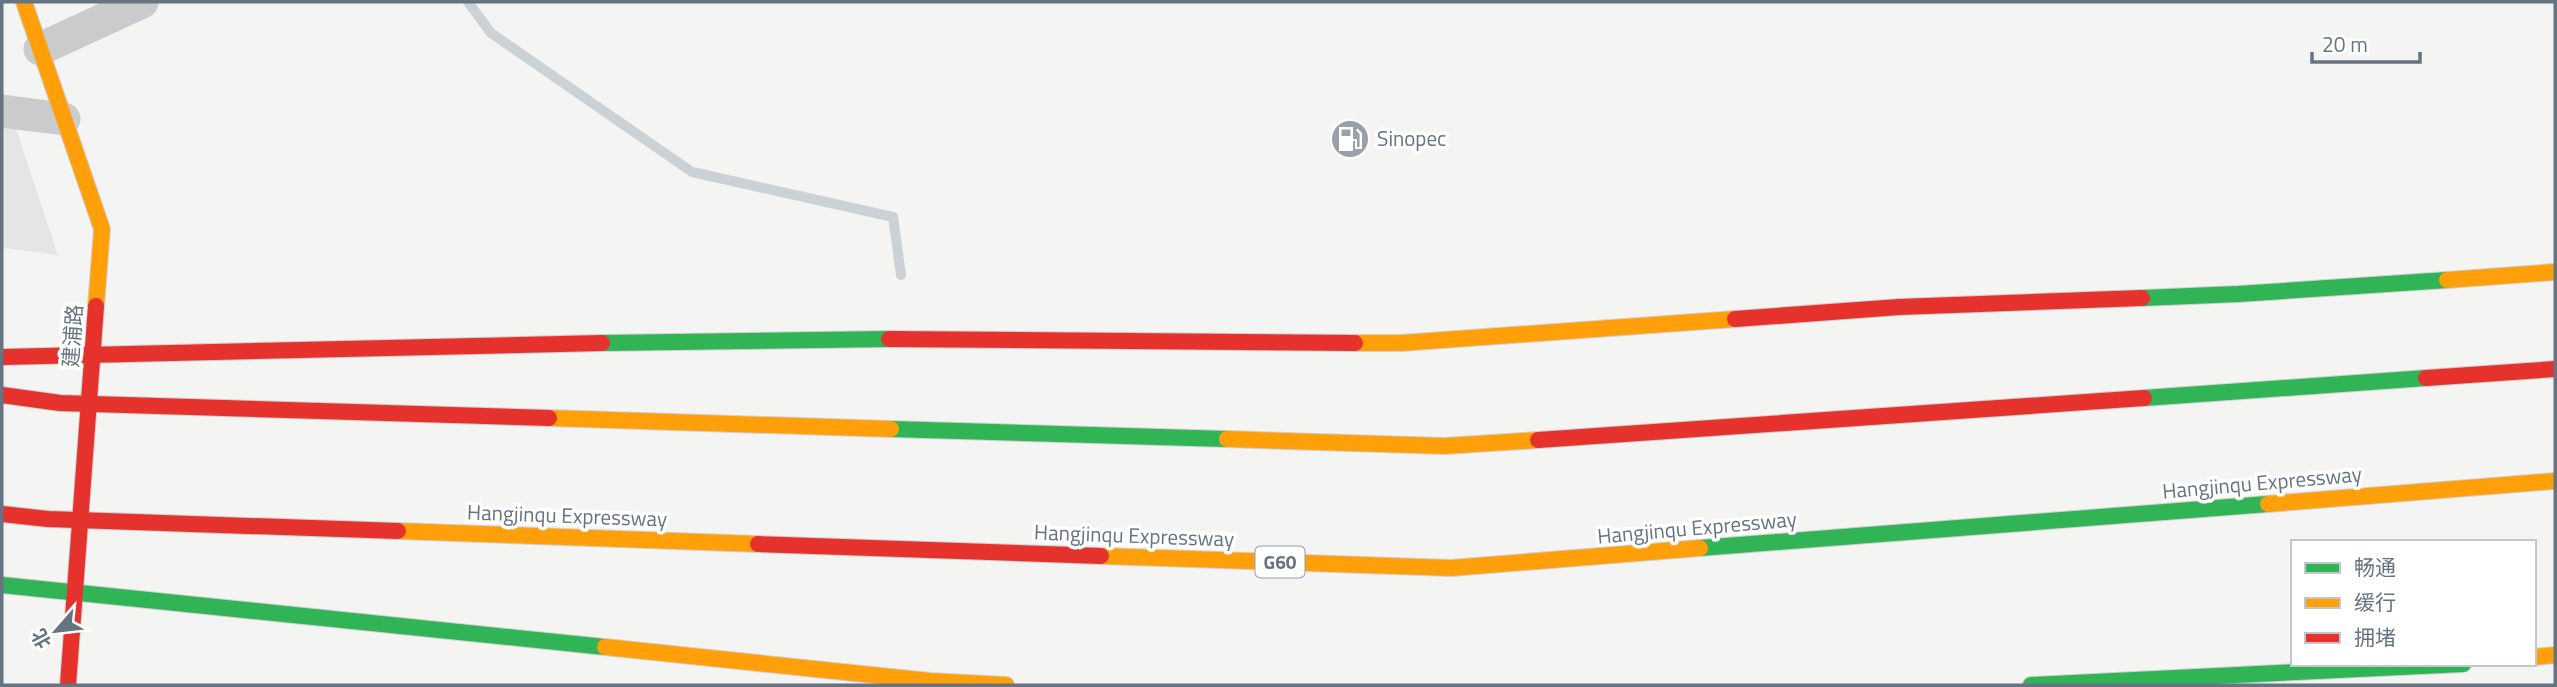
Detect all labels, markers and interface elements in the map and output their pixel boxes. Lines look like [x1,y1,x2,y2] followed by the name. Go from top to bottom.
[2312,21,2420,65] scale bar
[2322,28,2368,60] text: 20 m
[1329,118,1371,160] fuel station icon: Sinopec
[1377,122,1446,154] place label: Sinopec
[54,303,90,368] street label: 建浦路
[2161,457,2363,507] street label: Hangjinqu Expressway
[466,496,668,534] street label: Hangjinqu Expressway
[1596,502,1798,552] street label: Hangjinqu Expressway
[1033,516,1235,554] street label: Hangjinqu Expressway
[2291,540,2536,666] legend
[1256,547,1304,578] road number: G60
[2354,551,2396,583] text: 畅通
[2354,586,2396,618] text: 缓行
[21,596,91,666] north arrow
[2354,621,2396,653] text: 拥堵
[23,624,58,654] text: 北

